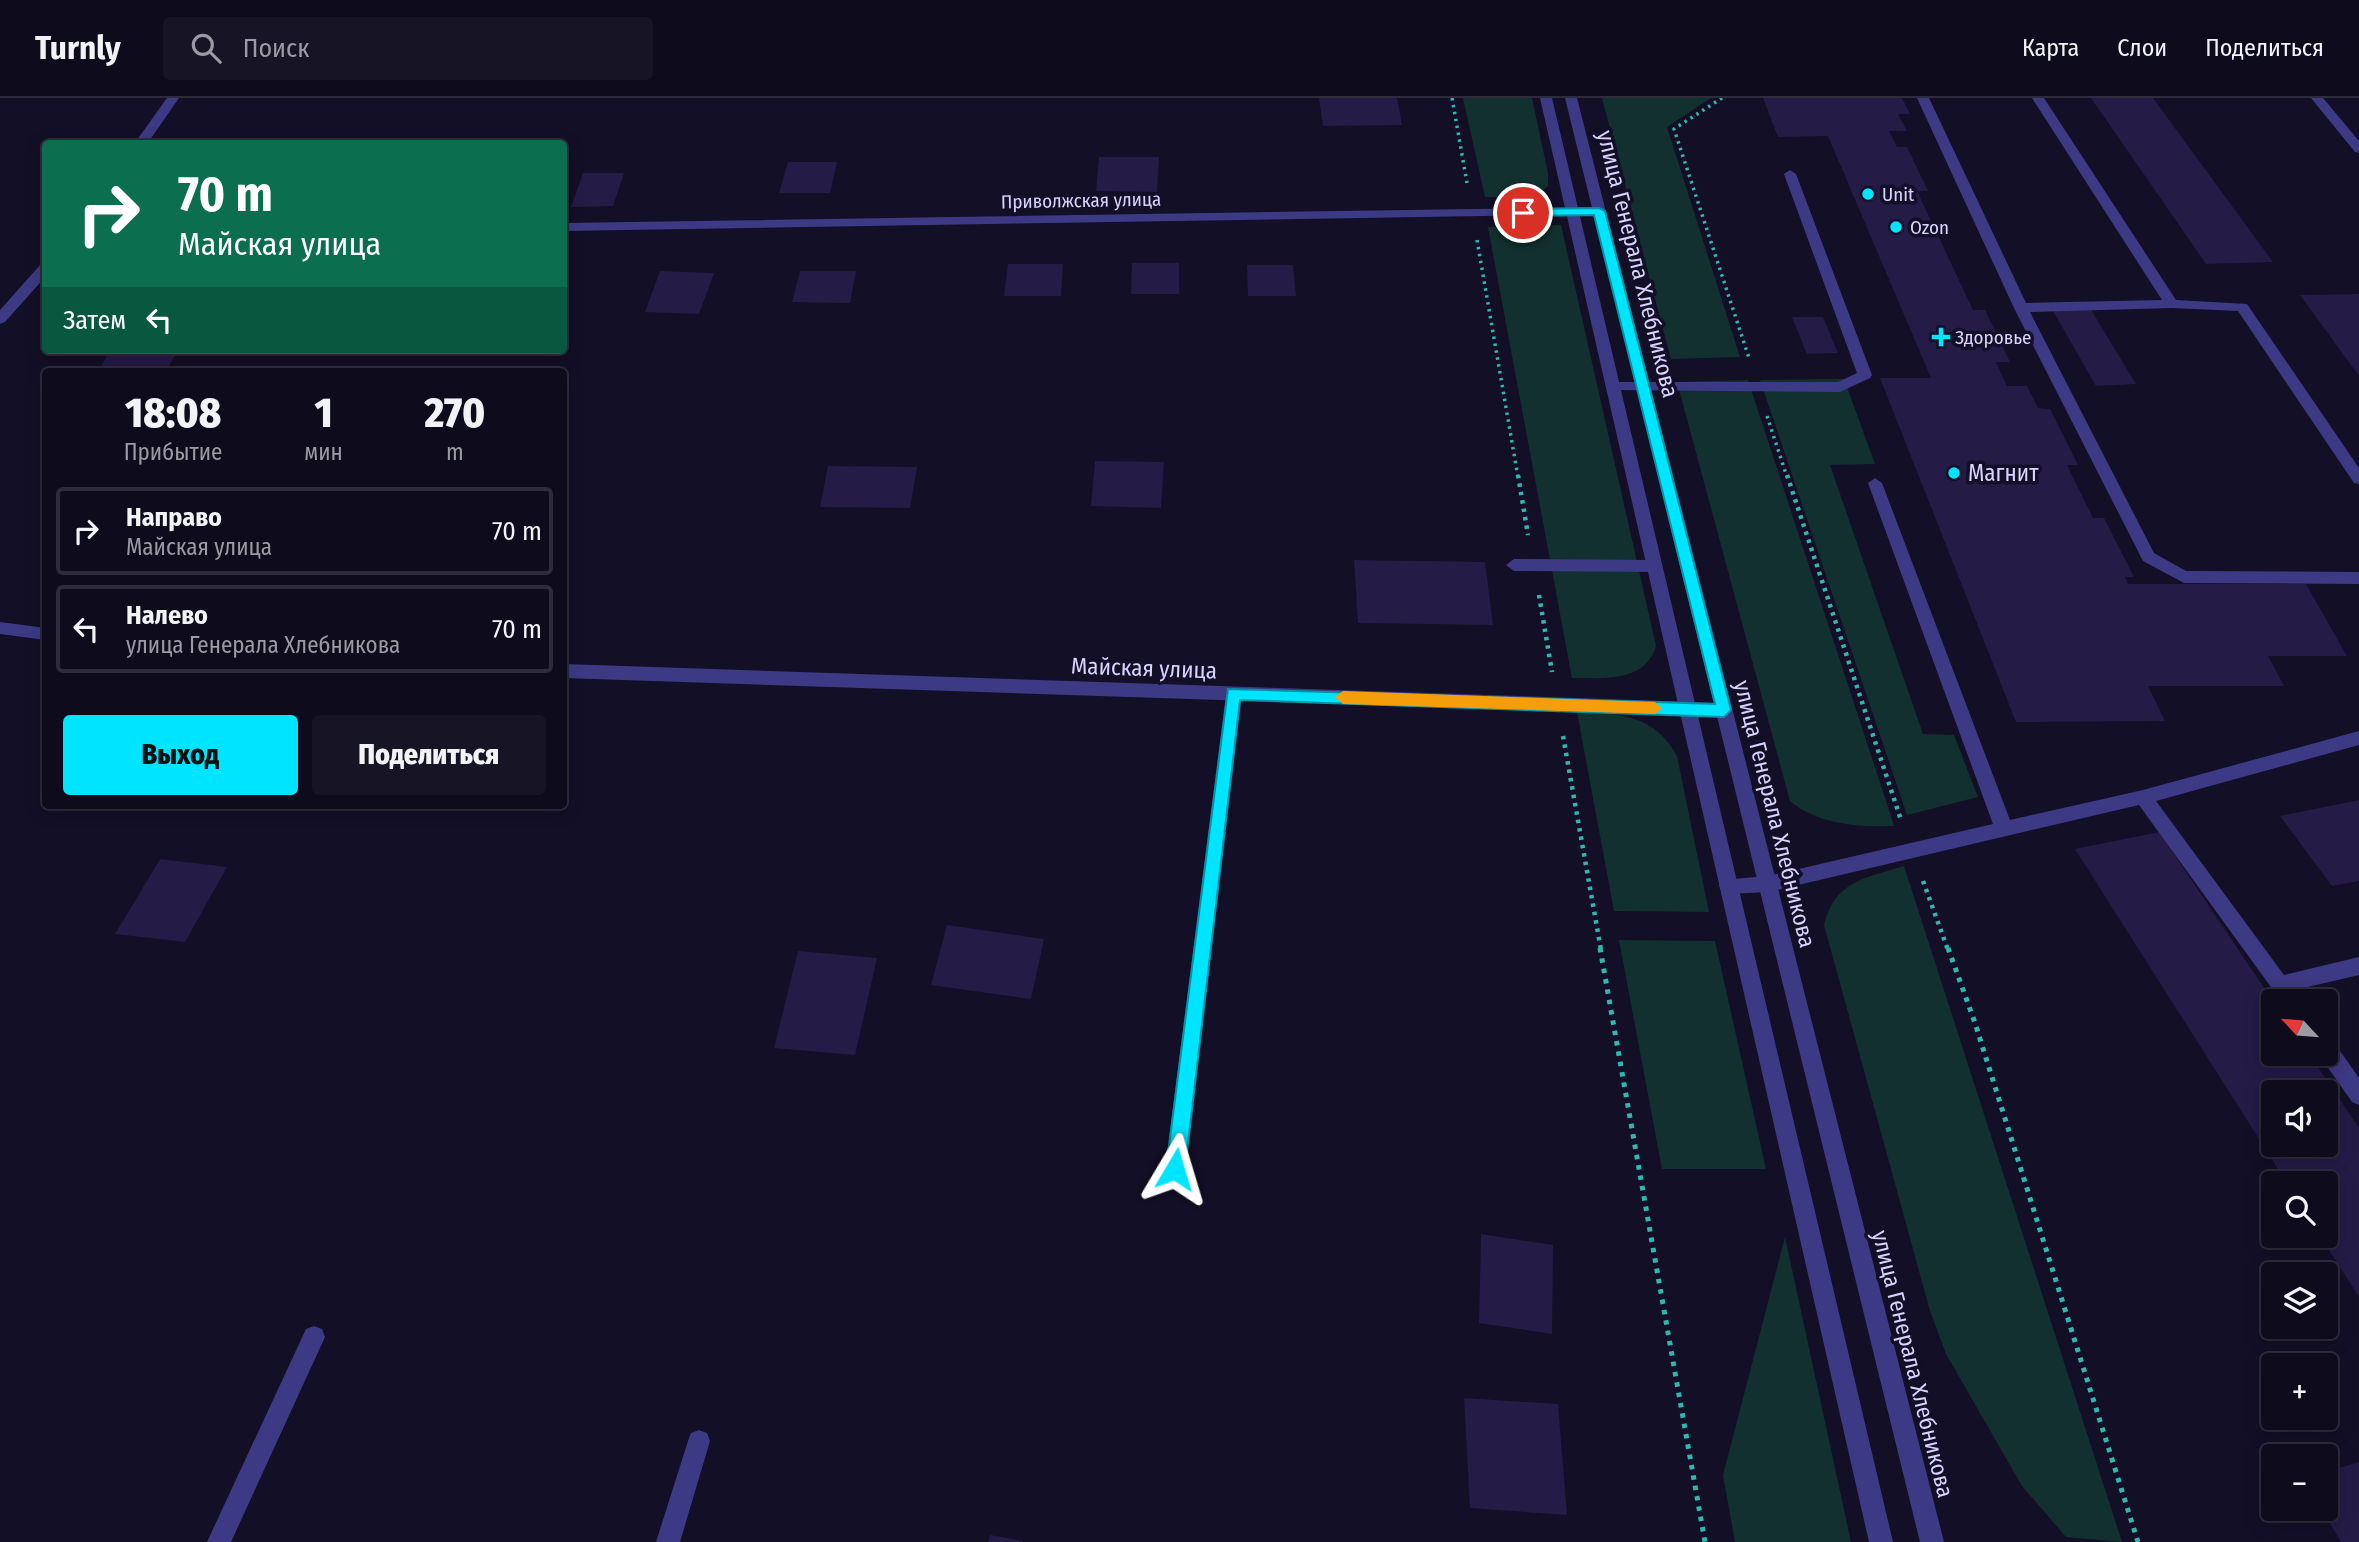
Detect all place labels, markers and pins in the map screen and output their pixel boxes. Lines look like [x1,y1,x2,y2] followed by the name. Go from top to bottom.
[1493,183,1553,243] pin
[1882,183,1915,206] place label: Unit
[1860,186,1876,202] marker: Unit
[1910,216,1949,239] place label: Ozon
[1888,219,1904,235] marker: Ozon
[1955,326,2031,349] place label: Здоровье
[1933,329,1949,345] marker: Здоровье
[1968,459,2039,487] place label: Магнит
[1946,465,1962,481] marker: Магнит

